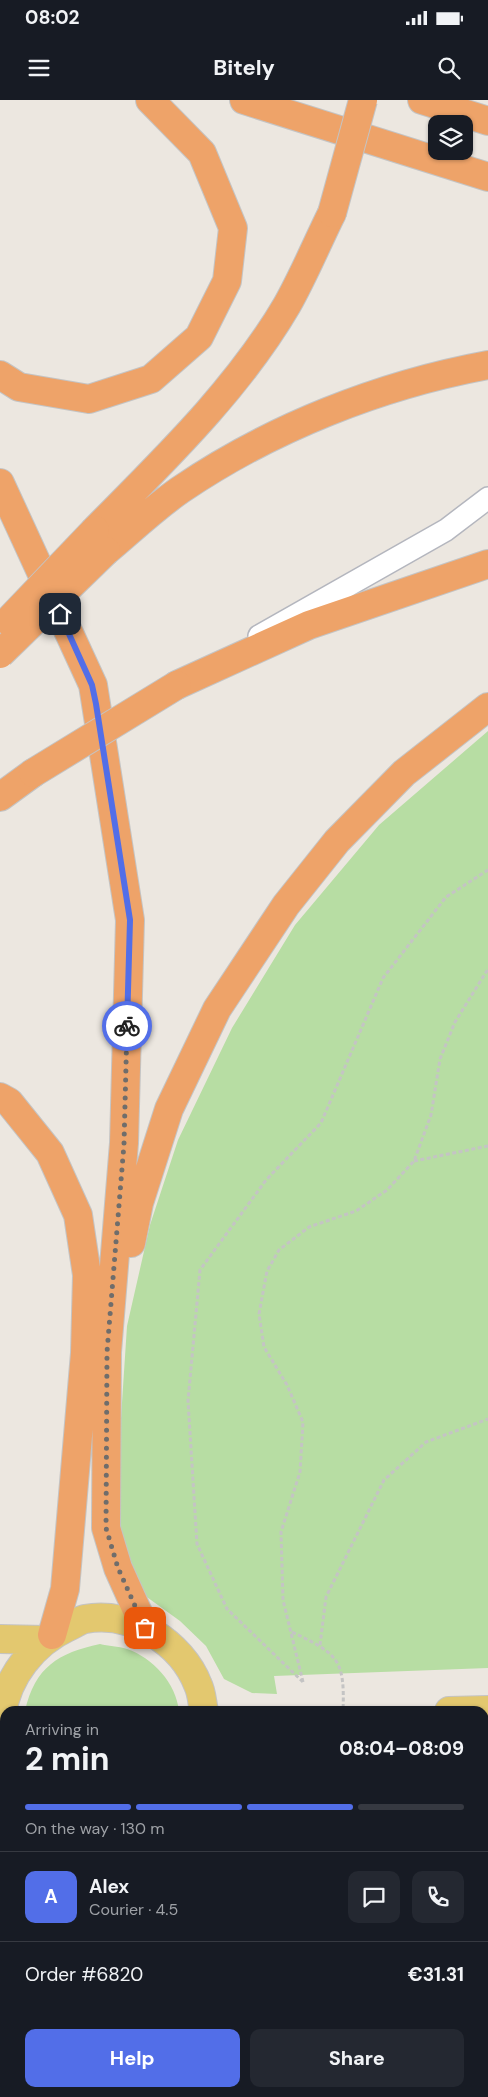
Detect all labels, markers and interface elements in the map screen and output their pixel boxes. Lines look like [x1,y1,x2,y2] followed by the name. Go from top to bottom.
[25,5,80,30] text: 08:02
[213,53,275,82] text: Bitely
[25,54,53,82] icon: menu
[435,54,463,82] icon: search
[428,115,473,160] map controls
[428,115,473,160] button: layers
[39,593,81,635] pin
[46,600,74,628] icon: home
[102,1001,152,1051] courier
[113,1012,141,1040] icon: bike
[124,1607,166,1649] pin
[131,1614,159,1642] icon: bag
[25,1719,99,1740] text: Arriving in
[339,1736,464,1761] text: 08:04–08:09
[25,1738,110,1780] text: 2 min
[25,1818,165,1839] text: On the way · 130 m
[348,1871,400,1923] button: chat
[412,1871,464,1923] button: phone
[89,1874,129,1899] text: Alex
[44,1884,58,1909] text: A
[89,1899,178,1920] text: Courier · 4.5
[25,1962,143,1987] text: Order #6820
[408,1962,464,1987] text: €31.31
[25,2029,240,2087] button: Help
[250,2029,464,2087] button: Share

